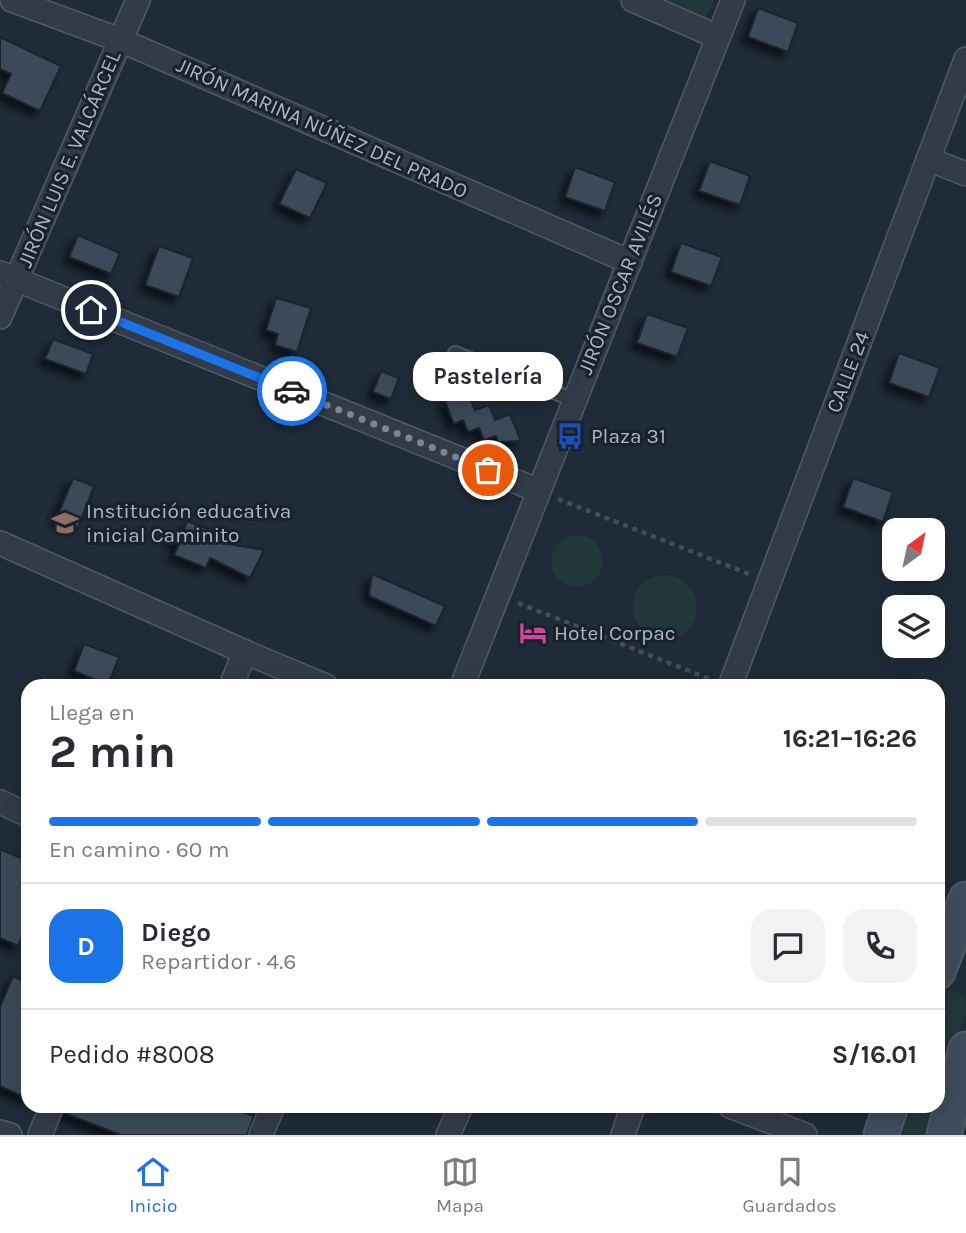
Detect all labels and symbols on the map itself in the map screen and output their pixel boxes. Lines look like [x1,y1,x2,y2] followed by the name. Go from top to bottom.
[12,47,126,271] street label: JIRÓN LUIS E. VALCÁRCEL
[173,53,471,203] street label: JIRÓN MARINA NÚÑEZ DEL PRADO
[573,190,667,378] street label: JIRÓN OSCAR AVILÉS
[61,280,121,340] pin
[822,328,875,416] street label: CALLE 24
[413,351,563,400] callout: Pastelería
[257,356,327,426] courier
[555,421,585,451] bus stop icon: Plaza 31
[591,424,666,448] place label: Plaza 31
[458,440,518,500] pin
[86,499,291,547] place label: Institución educativa inicial Caminito
[50,508,80,538] school or university icon: Institución educativa inicial Caminito
[882,518,945,581] north arrow
[518,618,548,648] hotel icon: Hotel Corpac
[554,621,676,645] place label: Hotel Corpac

